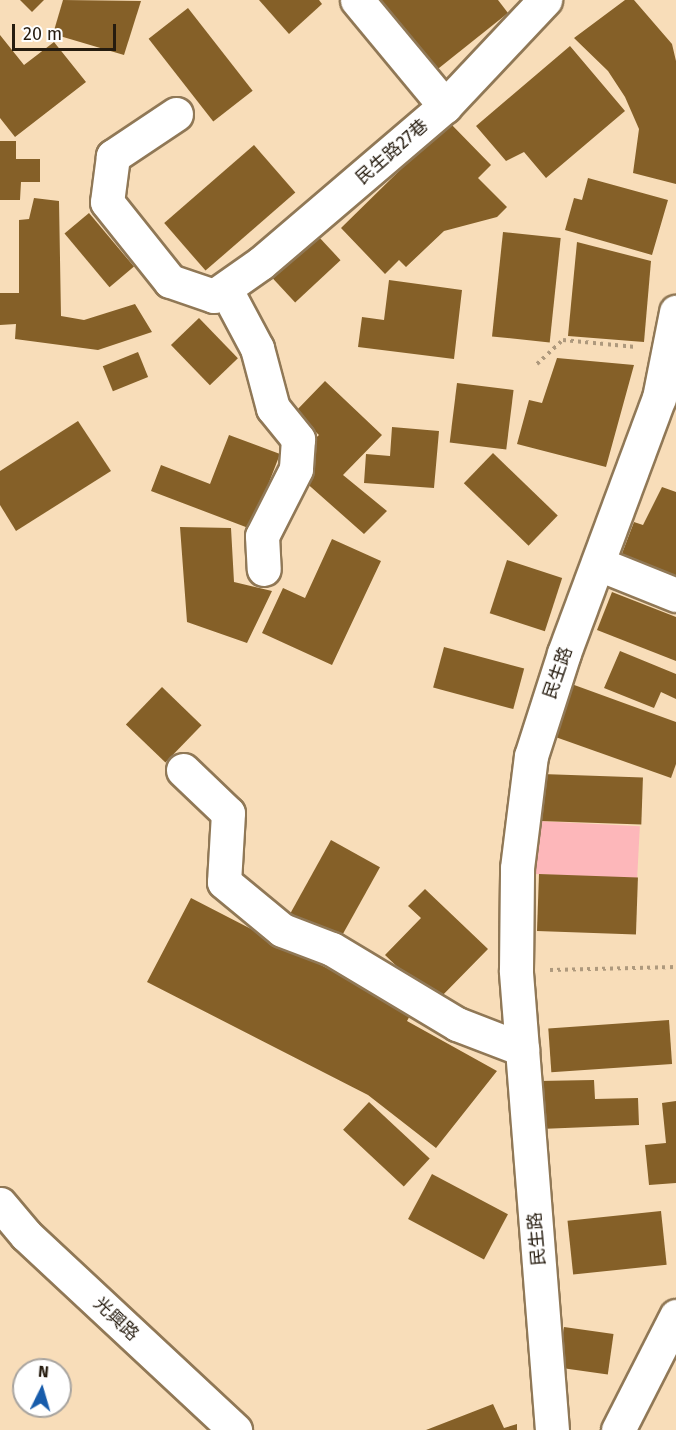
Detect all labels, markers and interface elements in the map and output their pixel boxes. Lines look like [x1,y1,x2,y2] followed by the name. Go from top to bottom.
[15,12,118,50] scale bar
[23,23,62,45] text: 20 m
[351,115,433,189] street label: 民生路27巷
[539,644,577,702] street label: 民生路
[524,1211,550,1267] street label: 民生路
[89,1293,143,1345] street label: 光興路
[12,1358,72,1418] north arrow
[37,1362,50,1381] text: N

